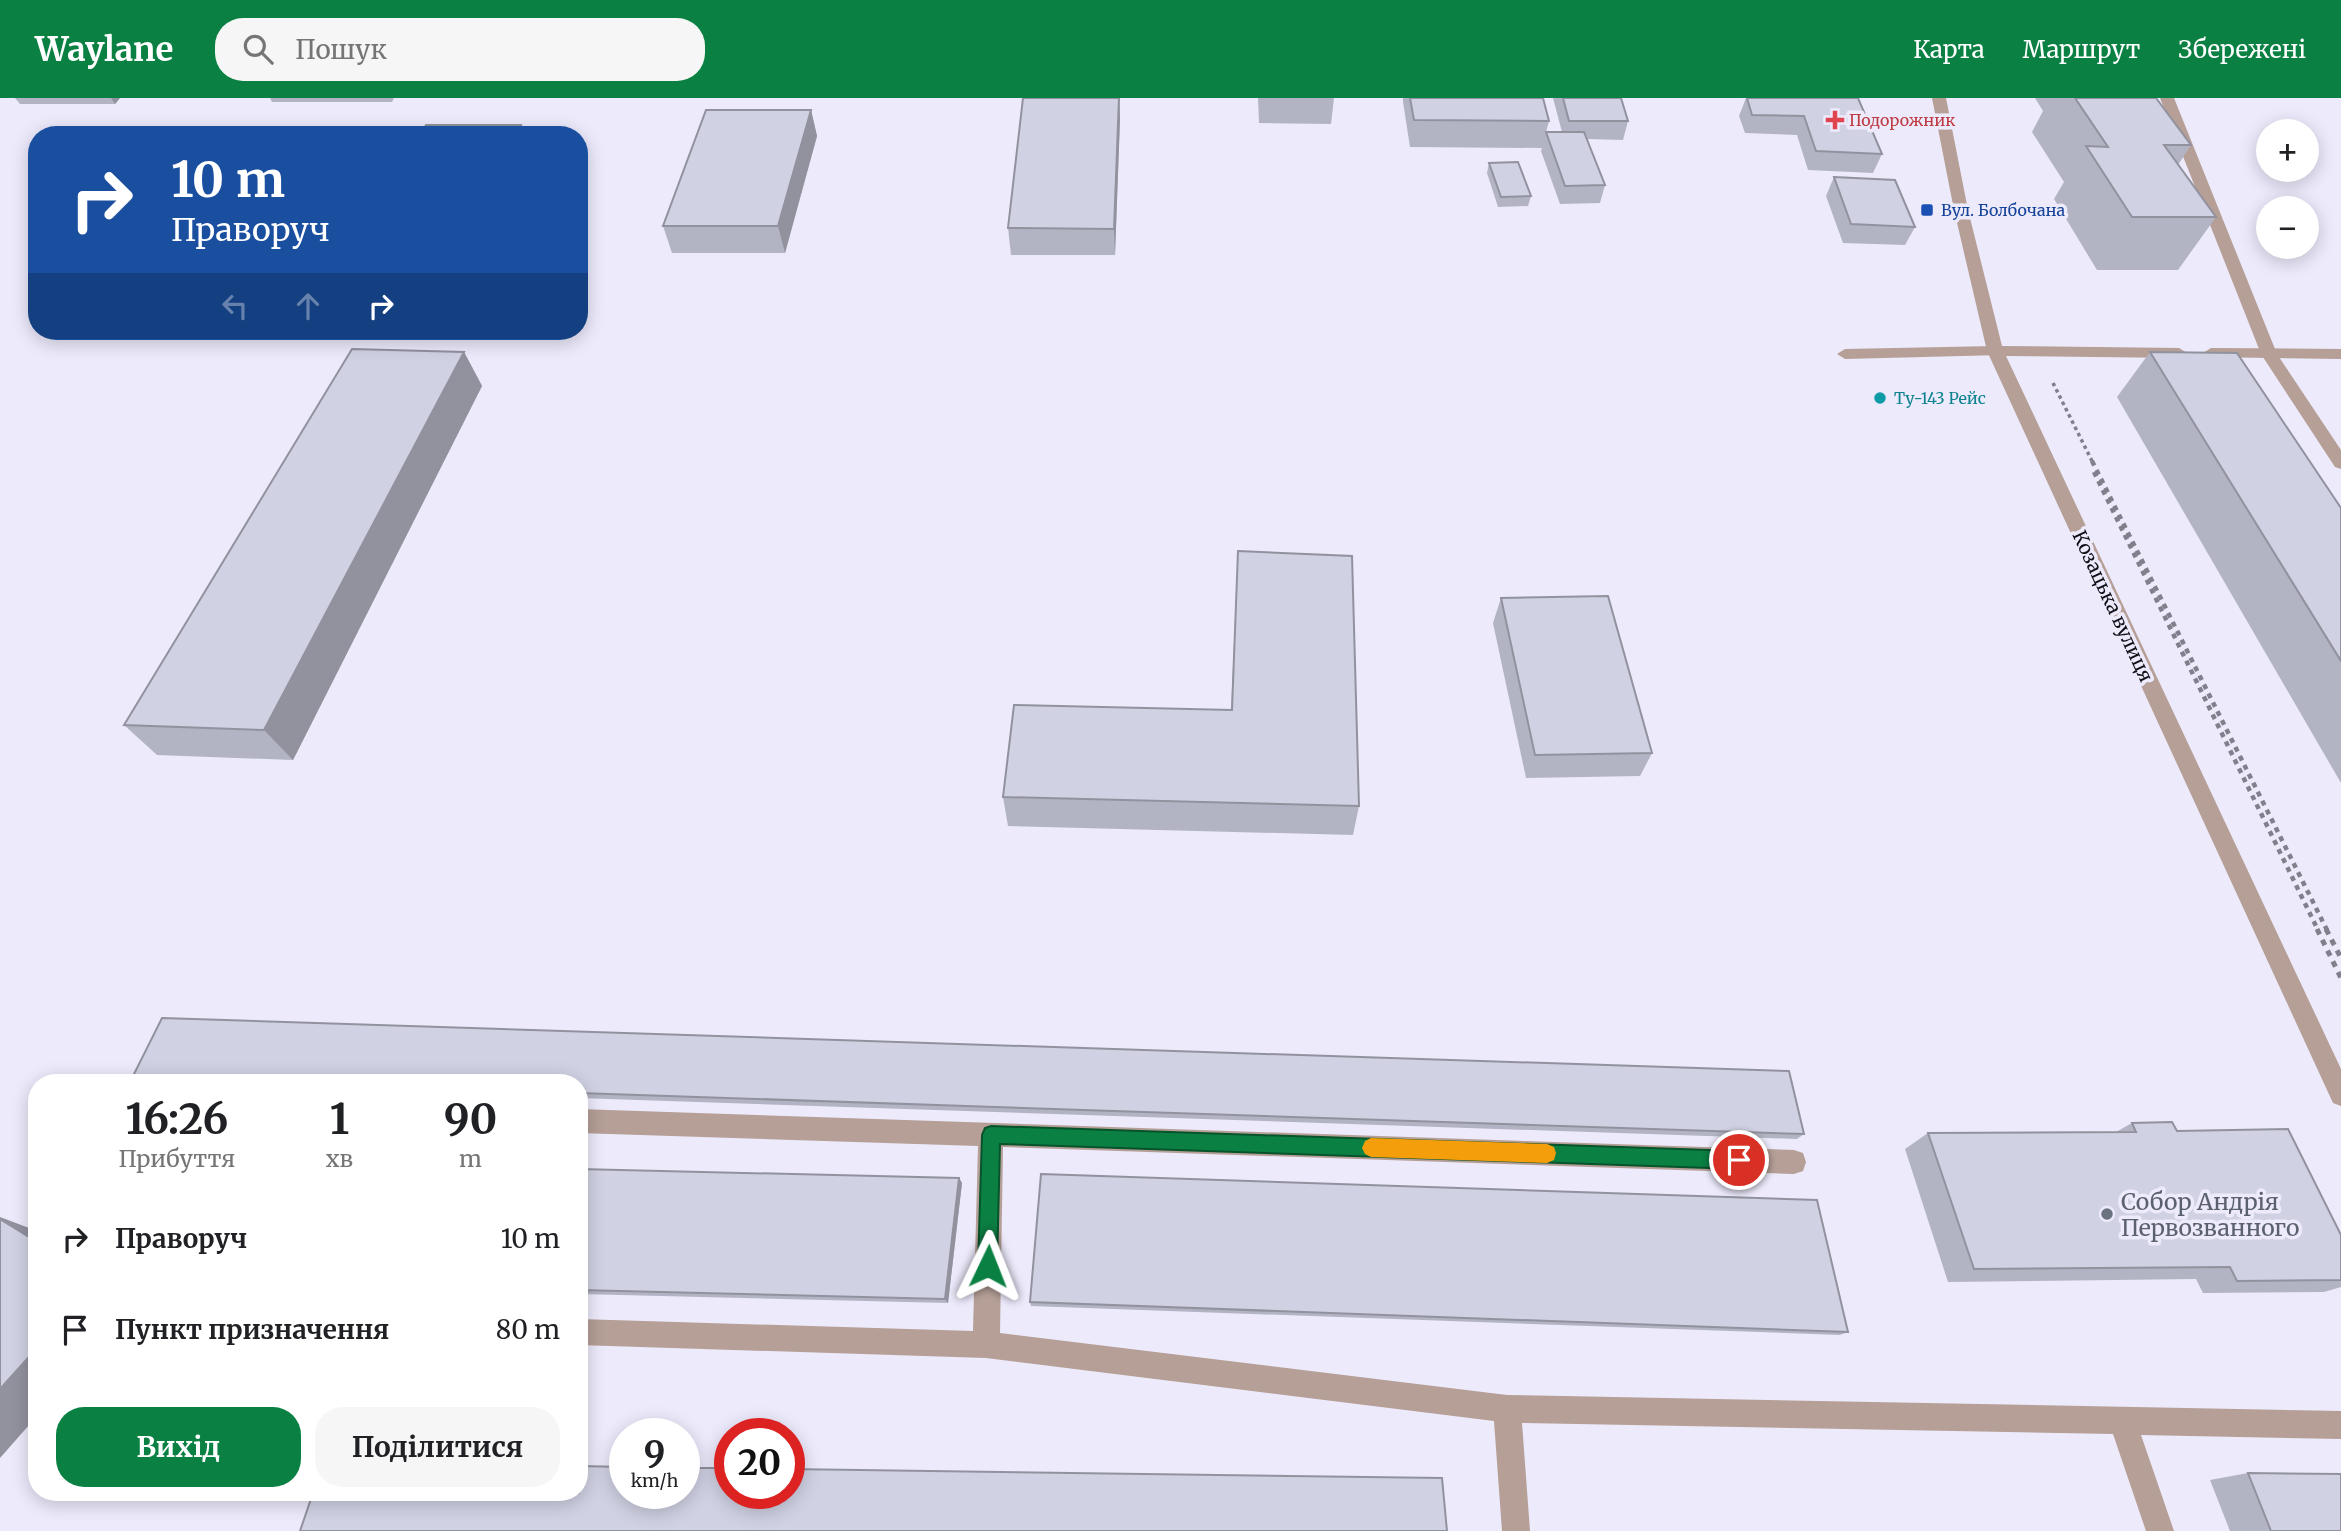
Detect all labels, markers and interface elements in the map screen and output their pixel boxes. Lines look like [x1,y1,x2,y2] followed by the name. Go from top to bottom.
[215,18,705,81] search box
[35,29,173,70] text: Waylane
[239,30,277,68] icon: search
[295,33,387,66] text: Пошук
[1913,34,1985,65] text: Карта
[2023,34,2140,65] text: Маршрут
[2178,34,2306,65] text: Збережені
[1849,110,1955,130] place label: Подорожник
[1827,112,1843,128] marker: Подорожник
[2256,119,2319,259] map controls
[2256,119,2319,182] button: +
[171,149,285,210] text: 10 m
[56,154,147,245] icon: right
[2256,196,2319,259] button: −
[1941,200,2065,220] place label: Вул. Болбочана
[1919,202,1935,218] marker: Вул. Болбочана
[171,210,330,250] text: Праворуч
[216,287,254,325] icon: left
[289,287,327,325] icon: ahead
[362,287,400,325] icon: right
[1894,388,1986,408] place label: Ту-143 Рейс
[1872,390,1888,406] marker: Ту-143 Рейс
[2067,526,2159,686] street label: Козацька вулиця
[125,1093,228,1145] text: 16:26
[330,1093,349,1145] text: 1
[444,1093,497,1145] text: 90
[1709,1130,1769,1190] pin
[1720,1141,1758,1179] icon: arrive
[119,1144,235,1173] text: Прибуття
[326,1144,353,1173] text: хв
[459,1144,482,1173] text: m
[2121,1187,2300,1242] place label: Собор Андрія Первозванного
[2099,1206,2115,1222] marker: Собор Андрія Первозванного
[56,1220,94,1258] icon: right
[115,1222,247,1255] text: Праворуч
[501,1222,560,1255] text: 10 m
[951,1229,1025,1303] position arrow
[56,1311,94,1349] icon: arrive
[115,1313,389,1346] text: Пункт призначення
[496,1313,560,1346] text: 80 m
[56,1407,301,1487] button: Вихід
[315,1407,560,1487] button: Поділитися
[714,1418,805,1509] speed limit sign: 20
[644,1432,665,1476] text: 9
[631,1469,678,1492] text: km/h

